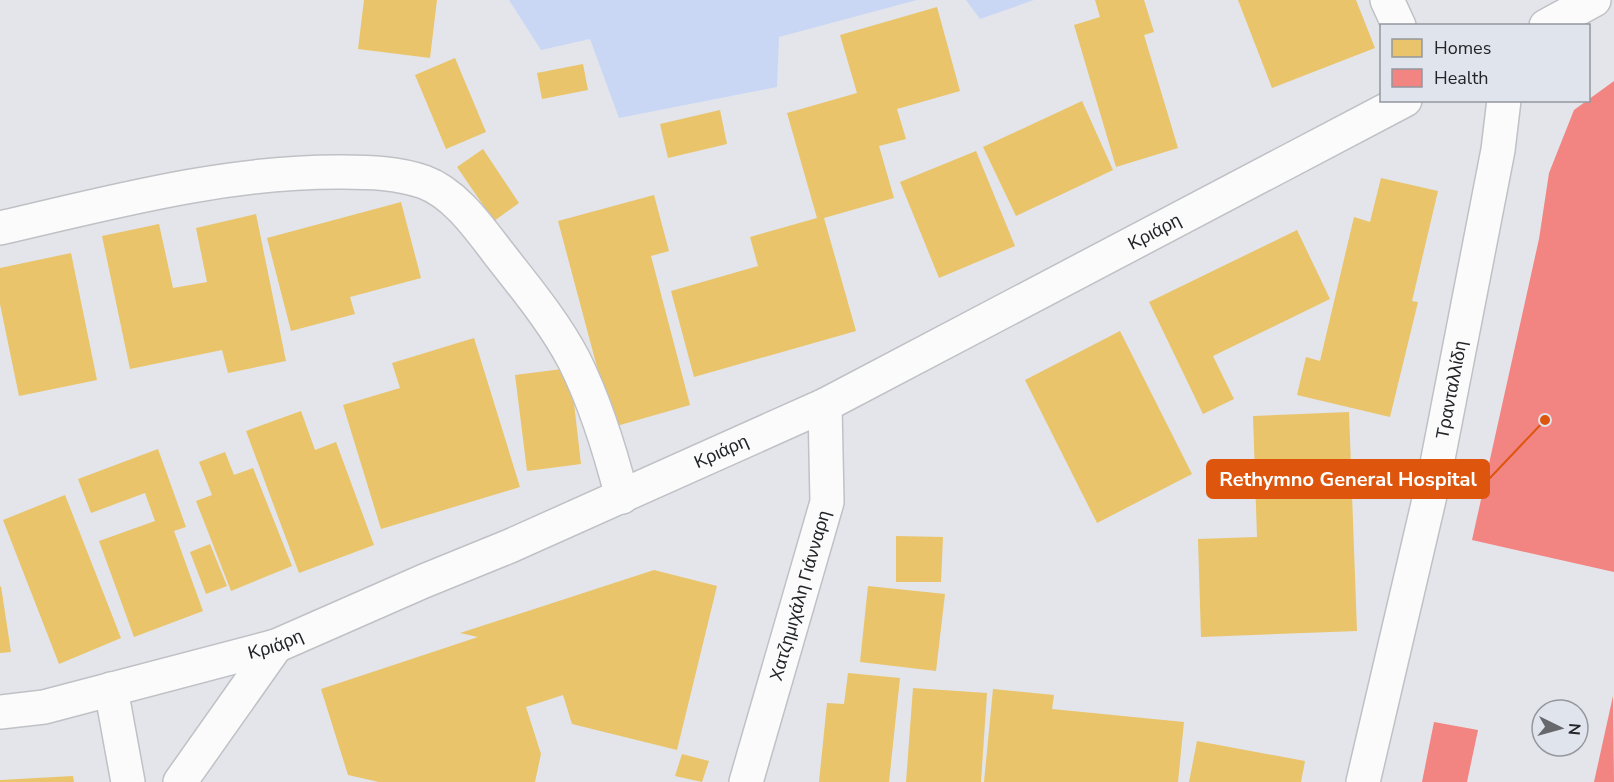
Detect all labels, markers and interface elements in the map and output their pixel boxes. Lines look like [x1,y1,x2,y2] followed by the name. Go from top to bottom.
[1380,24,1590,102] legend
[1434,36,1491,60] text: Homes
[1434,66,1489,90] text: Health
[1124,208,1185,256] street label: Κριάρη
[1430,339,1473,441] street label: Τρανταλλίδη
[690,429,752,474] street label: Κριάρη
[1207,460,1489,498] callout: Rethymno General Hospital
[1219,466,1477,493] text: Rethymno General Hospital
[764,508,836,684] street label: Χατζημιχάλη Γιάνναρη
[245,624,307,665] street label: Κριάρη
[1530,698,1590,758] north arrow
[1562,722,1585,736] text: N

